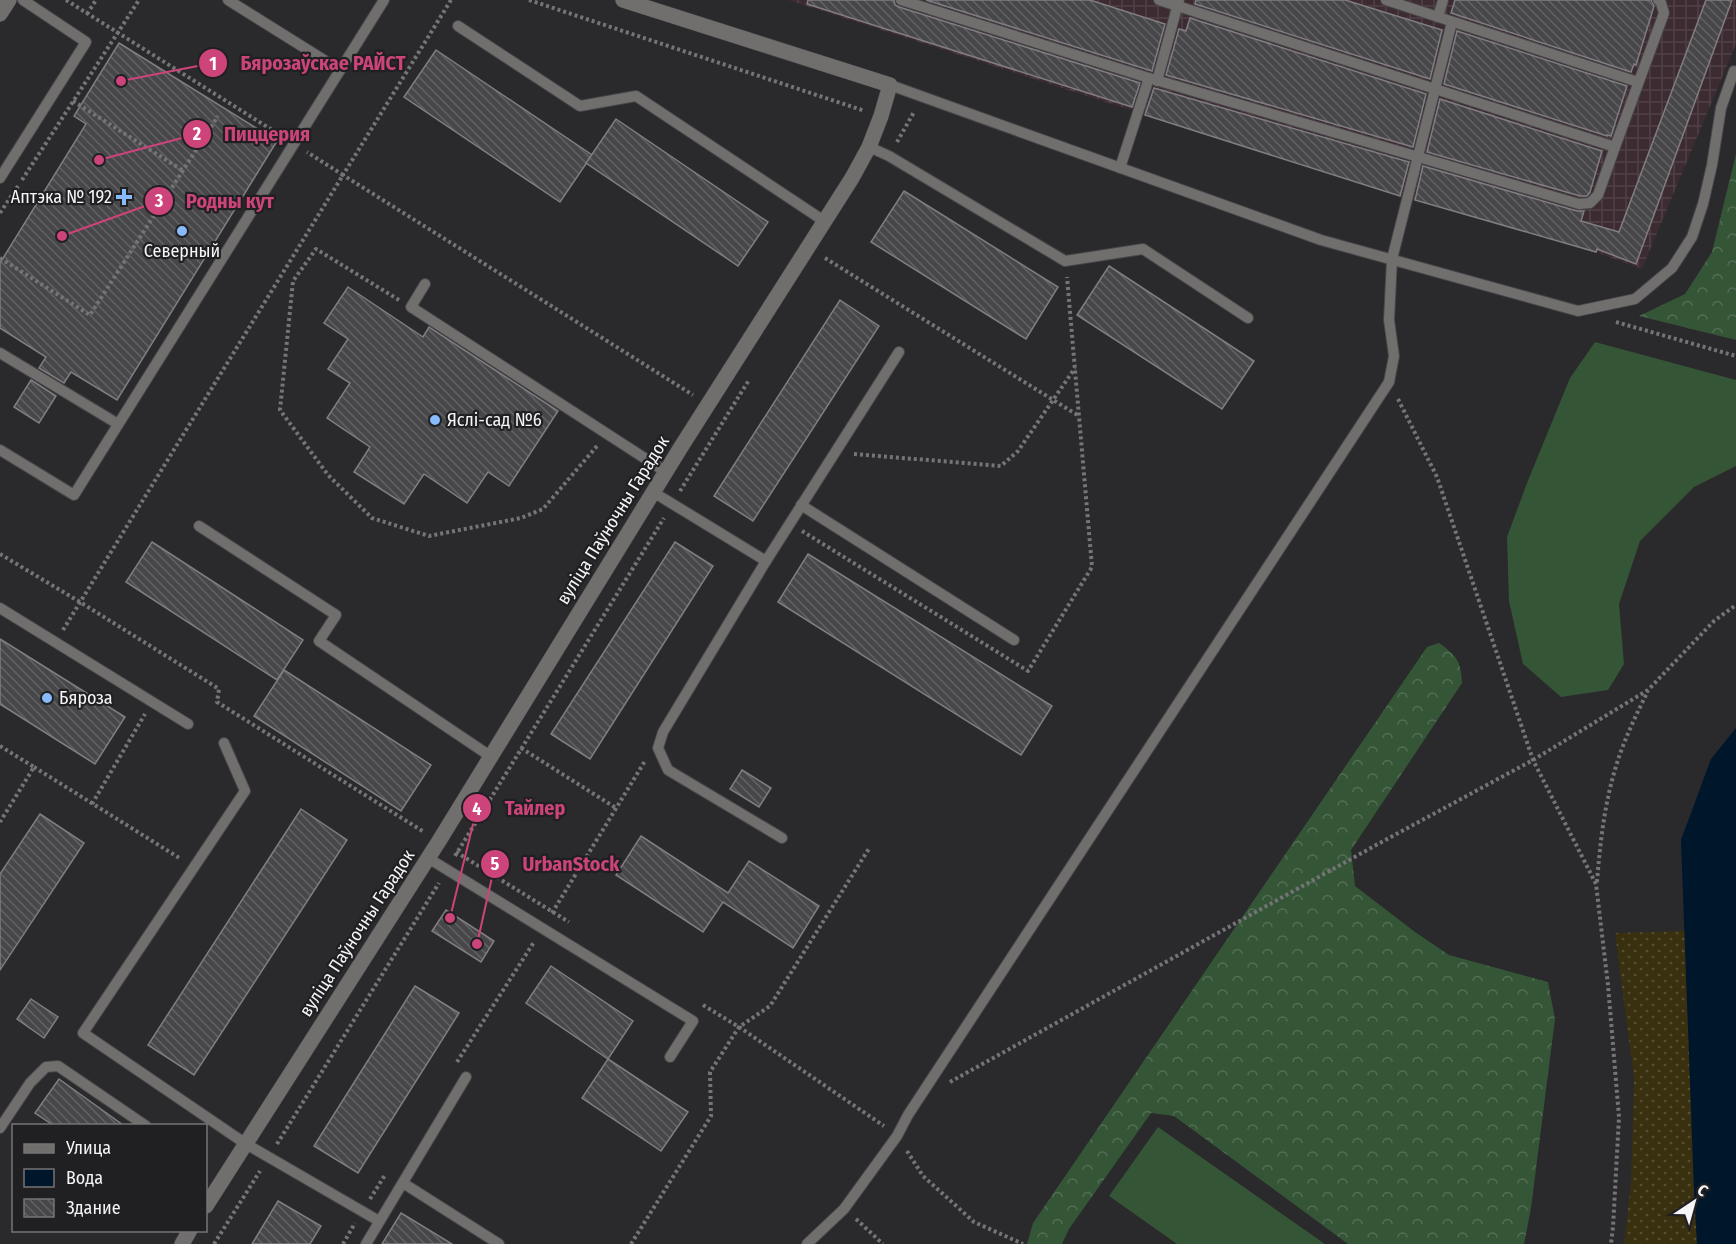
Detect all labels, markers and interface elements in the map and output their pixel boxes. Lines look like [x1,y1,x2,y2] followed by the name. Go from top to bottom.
[198,44,418,82] callout: Бярозаўскае РАЙСТ
[240,51,406,75] text: Бярозаўскае РАЙСТ
[209,53,217,75] text: 1
[182,115,322,153] callout: Пиццерия
[224,122,310,146] text: Пиццерия
[192,123,201,145] text: 2
[144,182,285,220] callout: Родны кут
[11,186,112,208] place label: Аптэка № 192
[186,189,274,213] text: Родны кут
[117,190,131,204] marker: Аптэка № 192
[154,190,164,212] text: 3
[175,224,189,238] marker: Северный
[144,240,220,262] place label: Северный
[447,409,542,431] place label: Яслі-сад №6
[428,413,442,427] marker: Яслі-сад №6
[552,431,674,608] street label: вуліца Паўночны Гарадок
[59,687,113,709] place label: Бяроза
[40,691,54,705] marker: Бяроза
[462,789,577,827] callout: Тайлер
[505,796,566,820] text: Тайлер
[472,798,482,820] text: 4
[295,845,420,1021] street label: вуліца Паўночны Гарадок
[480,845,631,883] callout: UrbanStock
[523,852,620,876] text: UrbanStock
[491,853,500,875] text: 5
[12,1124,207,1232] legend
[65,1137,111,1159] text: Улица
[66,1167,103,1189] text: Вода
[1664,1172,1724,1232] north arrow
[1694,1180,1712,1201] text: С
[66,1197,121,1219] text: Здание

